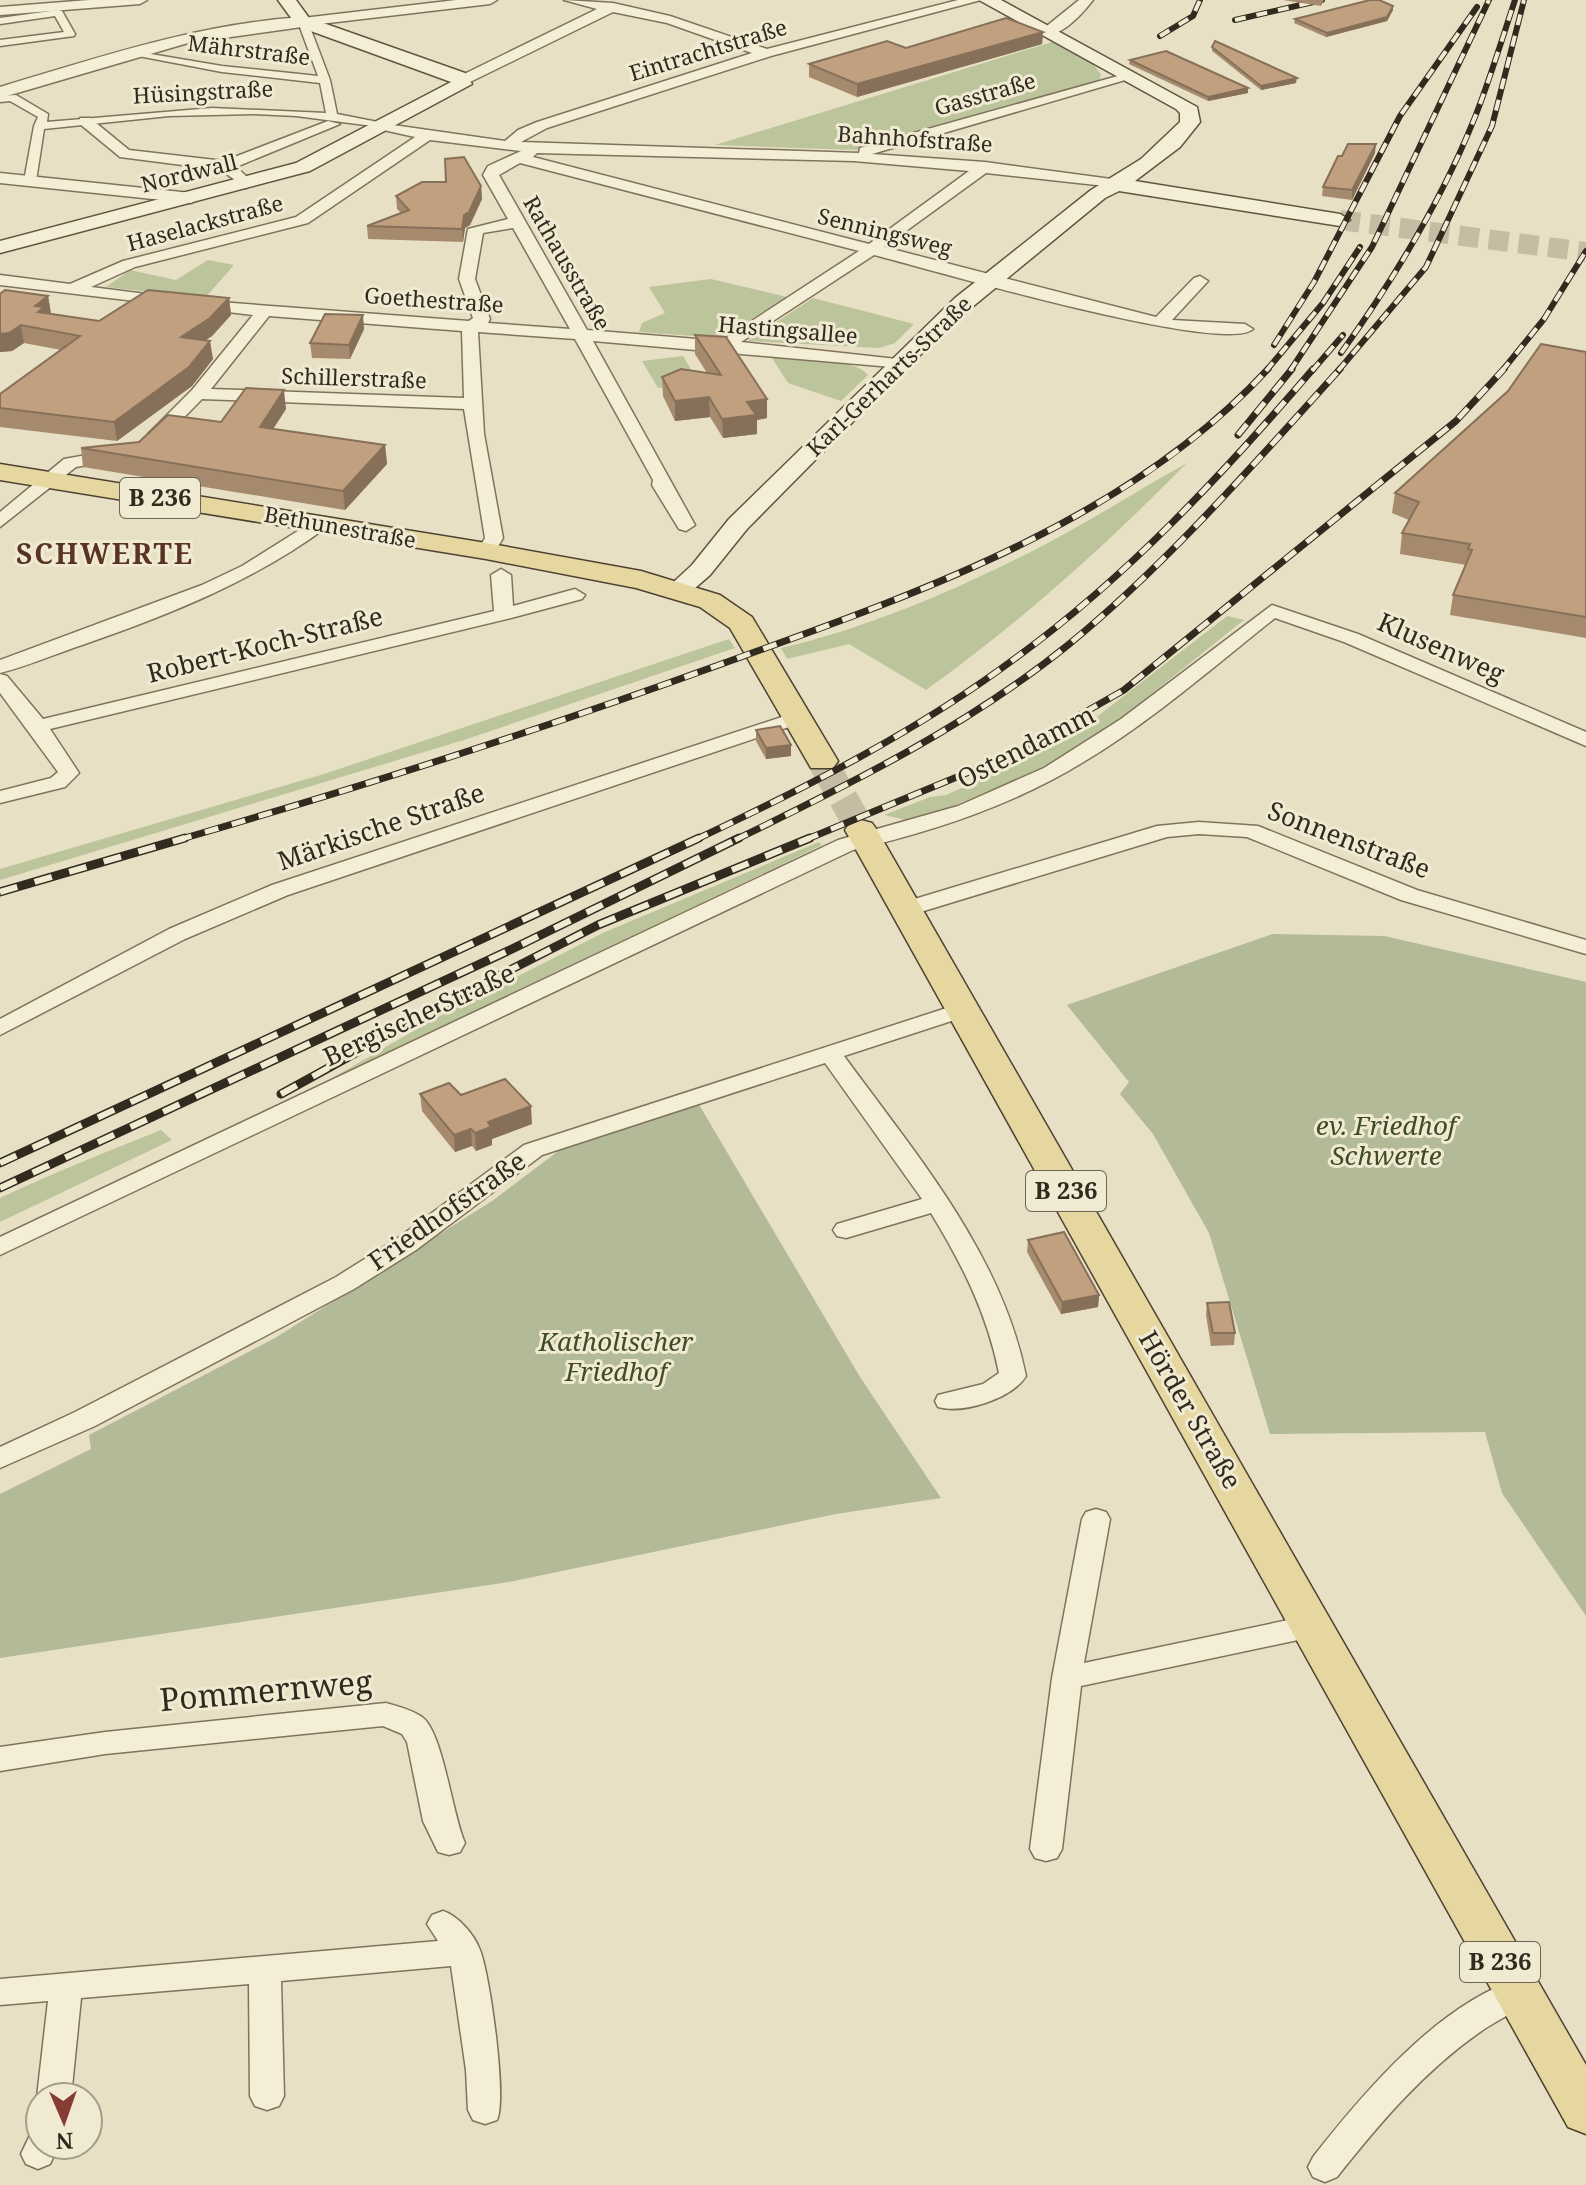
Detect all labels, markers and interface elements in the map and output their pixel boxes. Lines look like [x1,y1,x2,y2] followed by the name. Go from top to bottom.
[625,11,790,87] street label: Eintrachtstraße
[186,27,312,71] street label: Mährstraße
[931,64,1039,122] street label: Gasstraße
[132,72,274,110] street label: Hüsingstraße
[836,118,994,158] street label: Bahnhofstraße
[137,146,240,198] street label: Nordwall
[123,187,286,257] street label: Haselackstraße
[517,190,619,335] street label: Rathausstraße
[815,200,956,262] street label: Senningsweg
[363,279,505,319] street label: Goethestraße
[799,288,977,462] street label: Karl-Gerharts-Straße
[717,308,859,350] street label: Hastingsallee
[281,359,427,395] street label: Schillerstraße
[120,478,200,518] road number: B 236
[262,498,419,554] street label: Bethunestraße
[16,534,194,572] district label: SCHWERTE
[143,597,386,691] street label: Robert-Koch-Straße
[1372,603,1511,691] street label: Klusenweg
[950,696,1101,796] street label: Ostendamm
[272,774,489,878] street label: Märkische Straße
[1263,792,1436,887] street label: Sonnenstraße
[317,954,520,1074] street label: Bergische Straße
[1316,1107,1461,1173] park label: ev. Friedhof Schwerte
[360,1142,532,1278] street label: Friedhofstraße
[1026,1171,1106,1211] road number: B 236
[538,1323,694,1389] park label: Katholischer Friedhof
[1131,1324,1251,1495] street label: Hörder Straße
[158,1659,374,1720] street label: Pommernweg
[1460,1942,1540,1982] road number: B 236
[24,2081,104,2161] north arrow
[56,2127,74,2157] text: N

